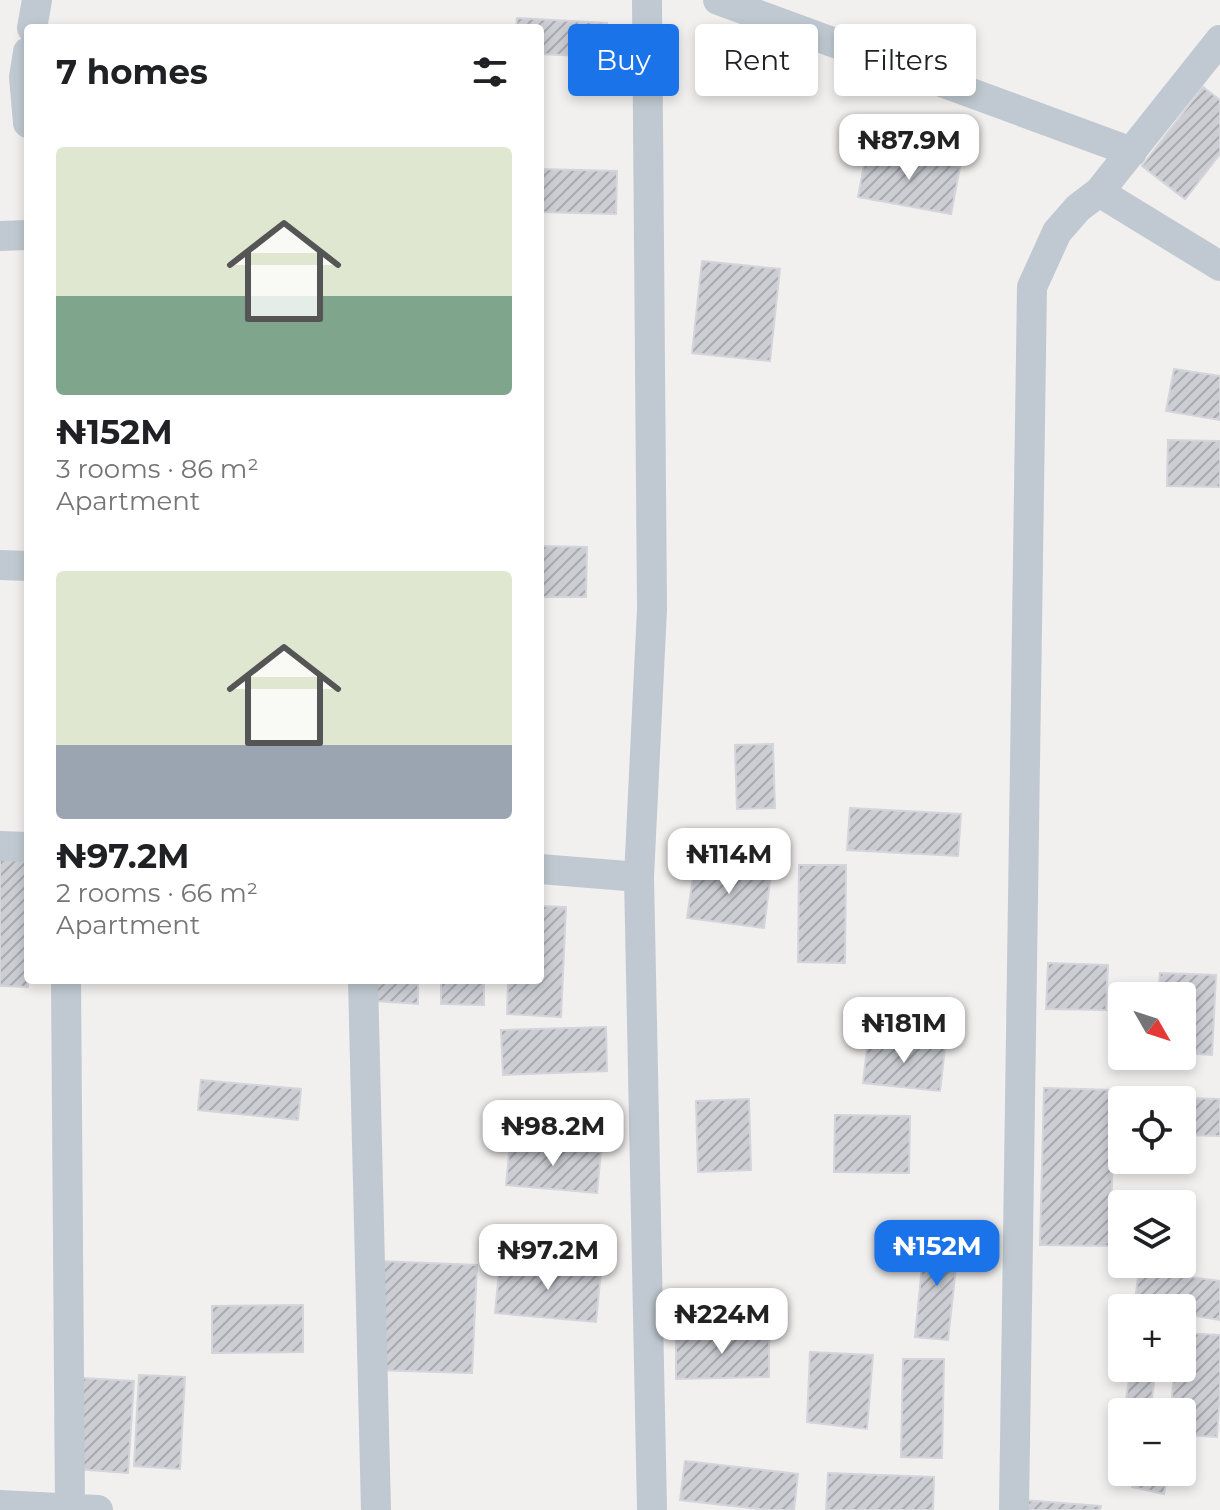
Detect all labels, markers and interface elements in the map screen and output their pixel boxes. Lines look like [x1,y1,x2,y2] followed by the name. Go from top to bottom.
[568,24,679,96] chip: Buy
[695,24,818,96] chip: Rent
[834,24,976,96] chip: Filters
[468,50,512,94] icon: filters
[56,51,208,93] text: 7 homes
[844,114,974,182] pin: ₦87.9M
[857,124,961,156] text: ₦87.9M
[212,199,356,343] icon: home
[56,411,173,453] text: ₦152M
[56,453,259,485] text: 3 rooms · 86 m²
[56,485,200,517] text: Apartment
[212,623,356,767] icon: home
[673,828,785,896] pin: ₦114M
[56,835,189,877] text: ₦97.2M
[686,838,772,870] text: ₦114M
[56,877,258,909] text: 2 rooms · 66 m²
[56,909,200,941] text: Apartment
[1108,982,1196,1070] north arrow
[1108,982,1196,1486] map controls
[848,997,960,1065] pin: ₦181M
[861,1007,947,1039] text: ₦181M
[1108,1086,1196,1174] button: locate
[488,1100,618,1168] pin: ₦98.2M
[501,1110,605,1142] text: ₦98.2M
[1108,1190,1196,1278] button: layers
[881,1220,993,1288] pin: ₦152M
[483,1224,613,1292] pin: ₦97.2M
[892,1230,982,1262] text: ₦152M
[497,1234,599,1266] text: ₦97.2M
[666,1288,778,1356] pin: ₦224M
[1108,1294,1196,1382] button: +
[674,1298,770,1330] text: ₦224M
[1108,1398,1196,1486] button: −

